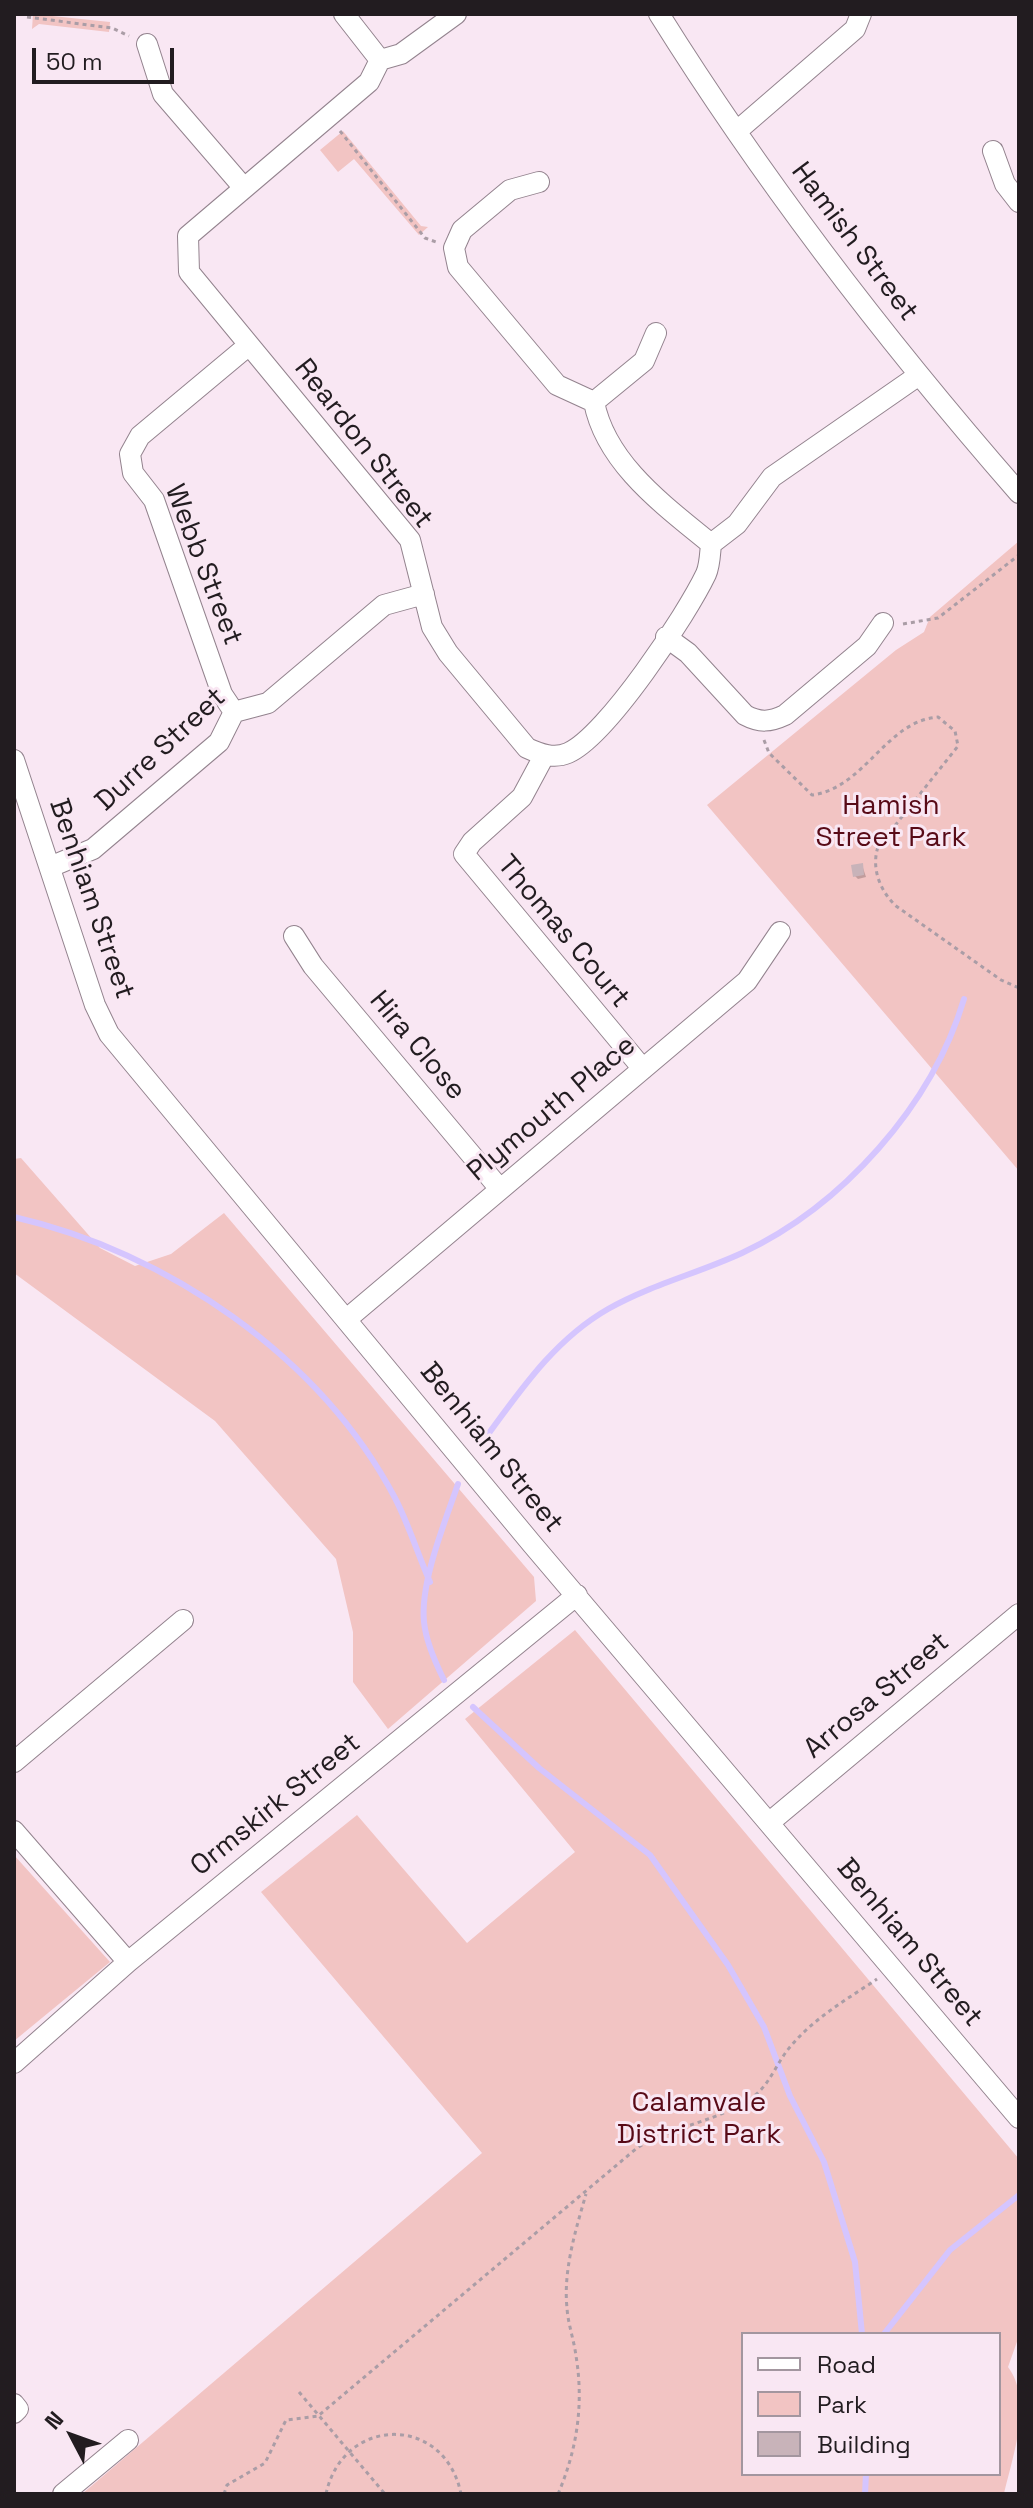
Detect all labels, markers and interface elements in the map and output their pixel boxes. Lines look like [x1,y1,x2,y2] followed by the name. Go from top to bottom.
[36,32,178,82] scale bar
[46,46,103,77] text: 50 m
[783,156,925,328] street label: Hamish Street
[286,353,440,535] street label: Reardon Street
[157,480,249,650] street label: Webb Street
[89,681,233,819] street label: Durre Street
[815,789,967,855] park label: Hamish Street Park
[41,795,141,1003] street label: Benhiam Street
[489,849,637,1015] street label: Thomas Court
[362,985,472,1107] street label: Hira Close
[461,1029,643,1189] street label: Plymouth Place
[412,1356,570,1540] street label: Benhiam Street
[798,1626,956,1766] street label: Arrosa Street
[184,1726,368,1884] street label: Ormskirk Street
[829,1852,989,2034] street label: Benhiam Street
[617,2086,781,2152] park label: Calamvale District Park
[741,2332,1001,2476] legend
[817,2349,876,2380] text: Road
[817,2389,867,2420] text: Park
[32,2396,112,2476] north arrow
[38,2406,69,2435] text: N
[817,2429,911,2460] text: Building

